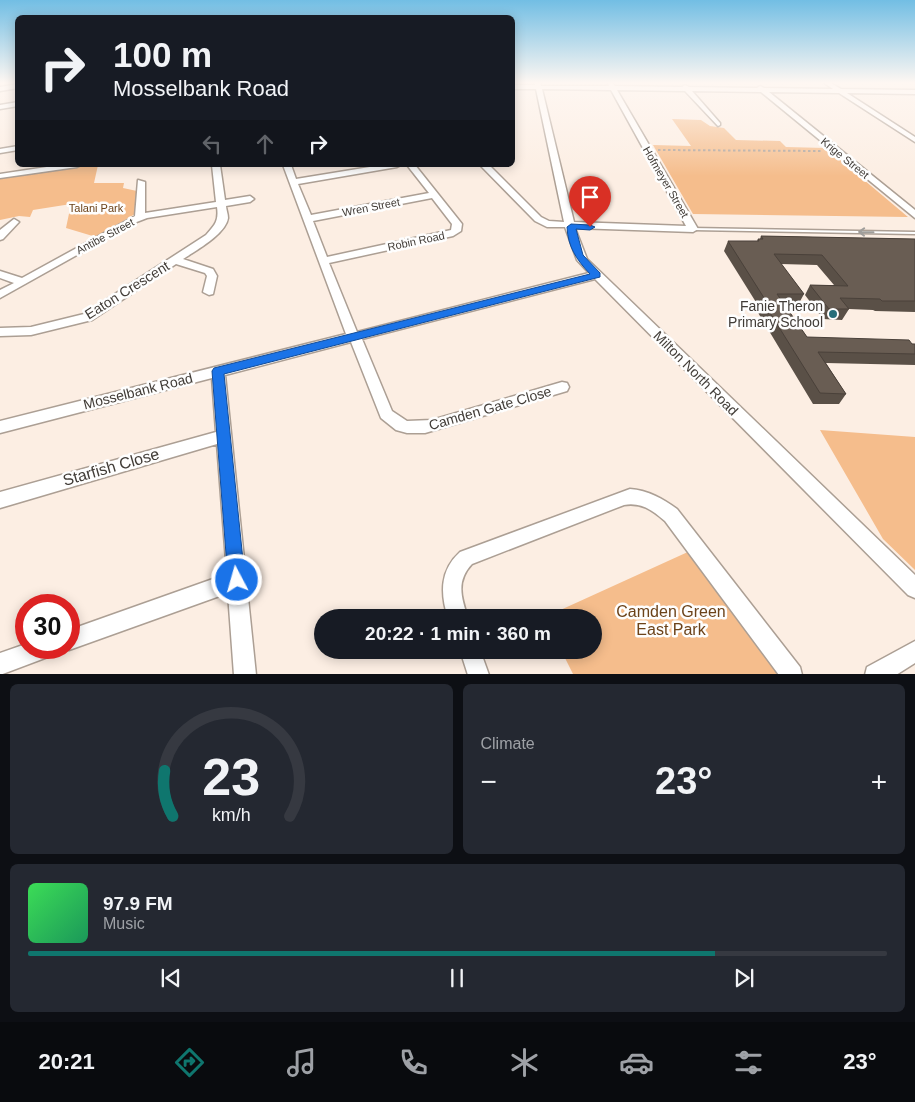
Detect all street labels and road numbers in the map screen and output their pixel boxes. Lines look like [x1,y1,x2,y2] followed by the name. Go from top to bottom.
[819,135,871,181] street label: Krige Street
[641,144,691,220] street label: Hofmeyer Street
[341,196,401,218] street label: Wren Street
[74,216,136,256] street label: Antibe Street
[386,229,446,253] street label: Robin Road
[82,258,172,322] street label: Eaton Crescent
[650,327,742,419] street label: Milton North Road
[82,370,194,412] street label: Mosselbank Road
[427,383,553,433] street label: Camden Gate Close
[61,445,161,489] street label: Starfish Close

